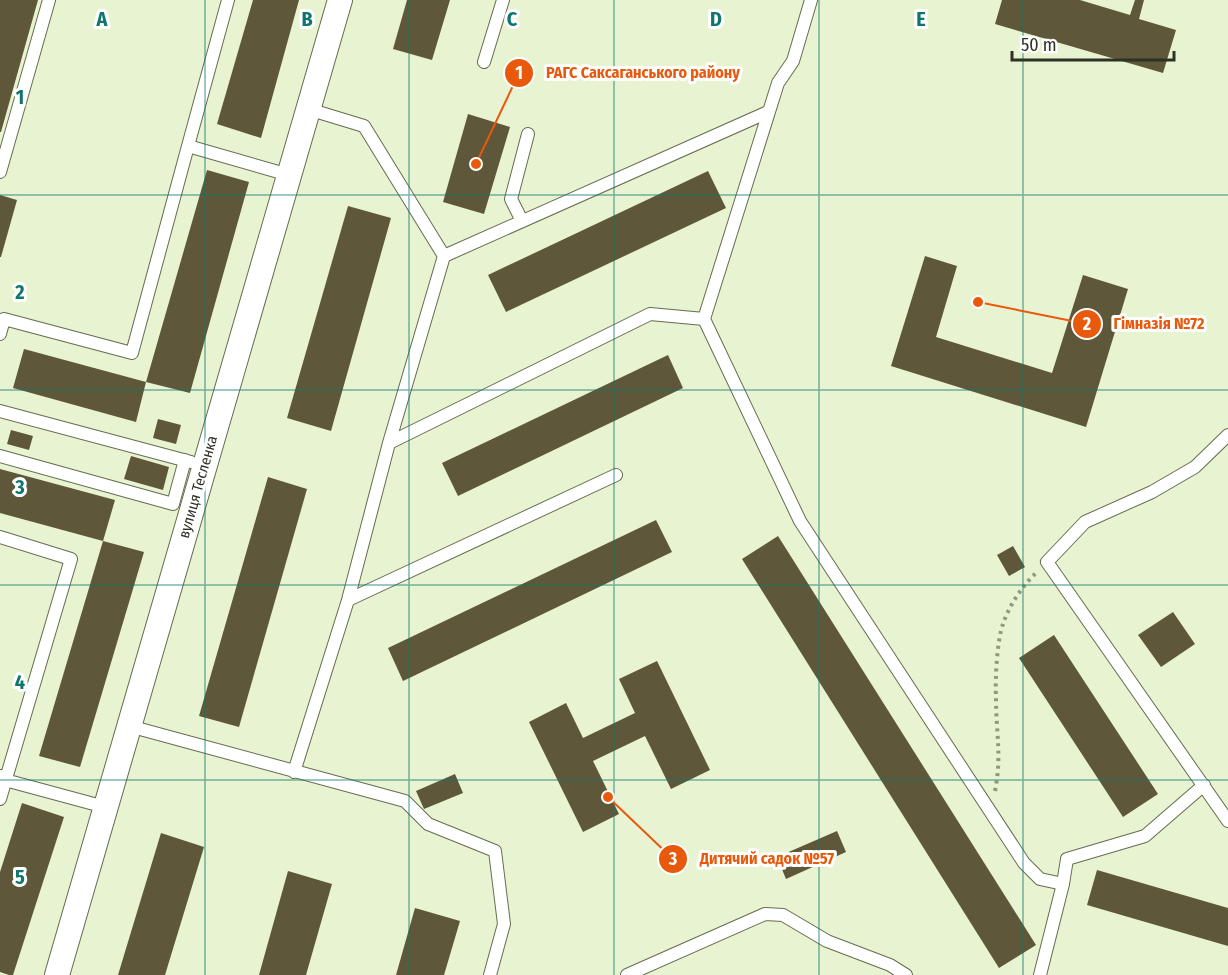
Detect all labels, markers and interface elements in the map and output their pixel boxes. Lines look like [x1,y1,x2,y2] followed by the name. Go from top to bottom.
[96,7,109,31] text: A
[301,7,313,31] text: B
[507,7,518,31] text: C
[710,7,722,31] text: D
[916,7,926,31] text: E
[1012,24,1174,62] scale bar
[1021,34,1057,56] text: 50 m
[504,56,752,90] callout: РАГС Саксаганського району
[515,62,523,84] text: 1
[546,63,740,82] text: РАГС Саксаганського району
[16,85,24,109] text: 1
[14,280,25,304] text: 2
[1072,307,1217,341] callout: Гімназія №72
[1082,313,1091,335] text: 2
[1113,314,1205,333] text: Гімназія №72
[175,434,221,540] street label: вулиця Тесленка
[14,475,25,499] text: 3
[15,670,25,694] text: 4
[658,842,846,876] callout: Дитячий садок №57
[668,848,678,870] text: 3
[699,849,834,868] text: Дитячий садок №57
[15,865,25,889] text: 5

